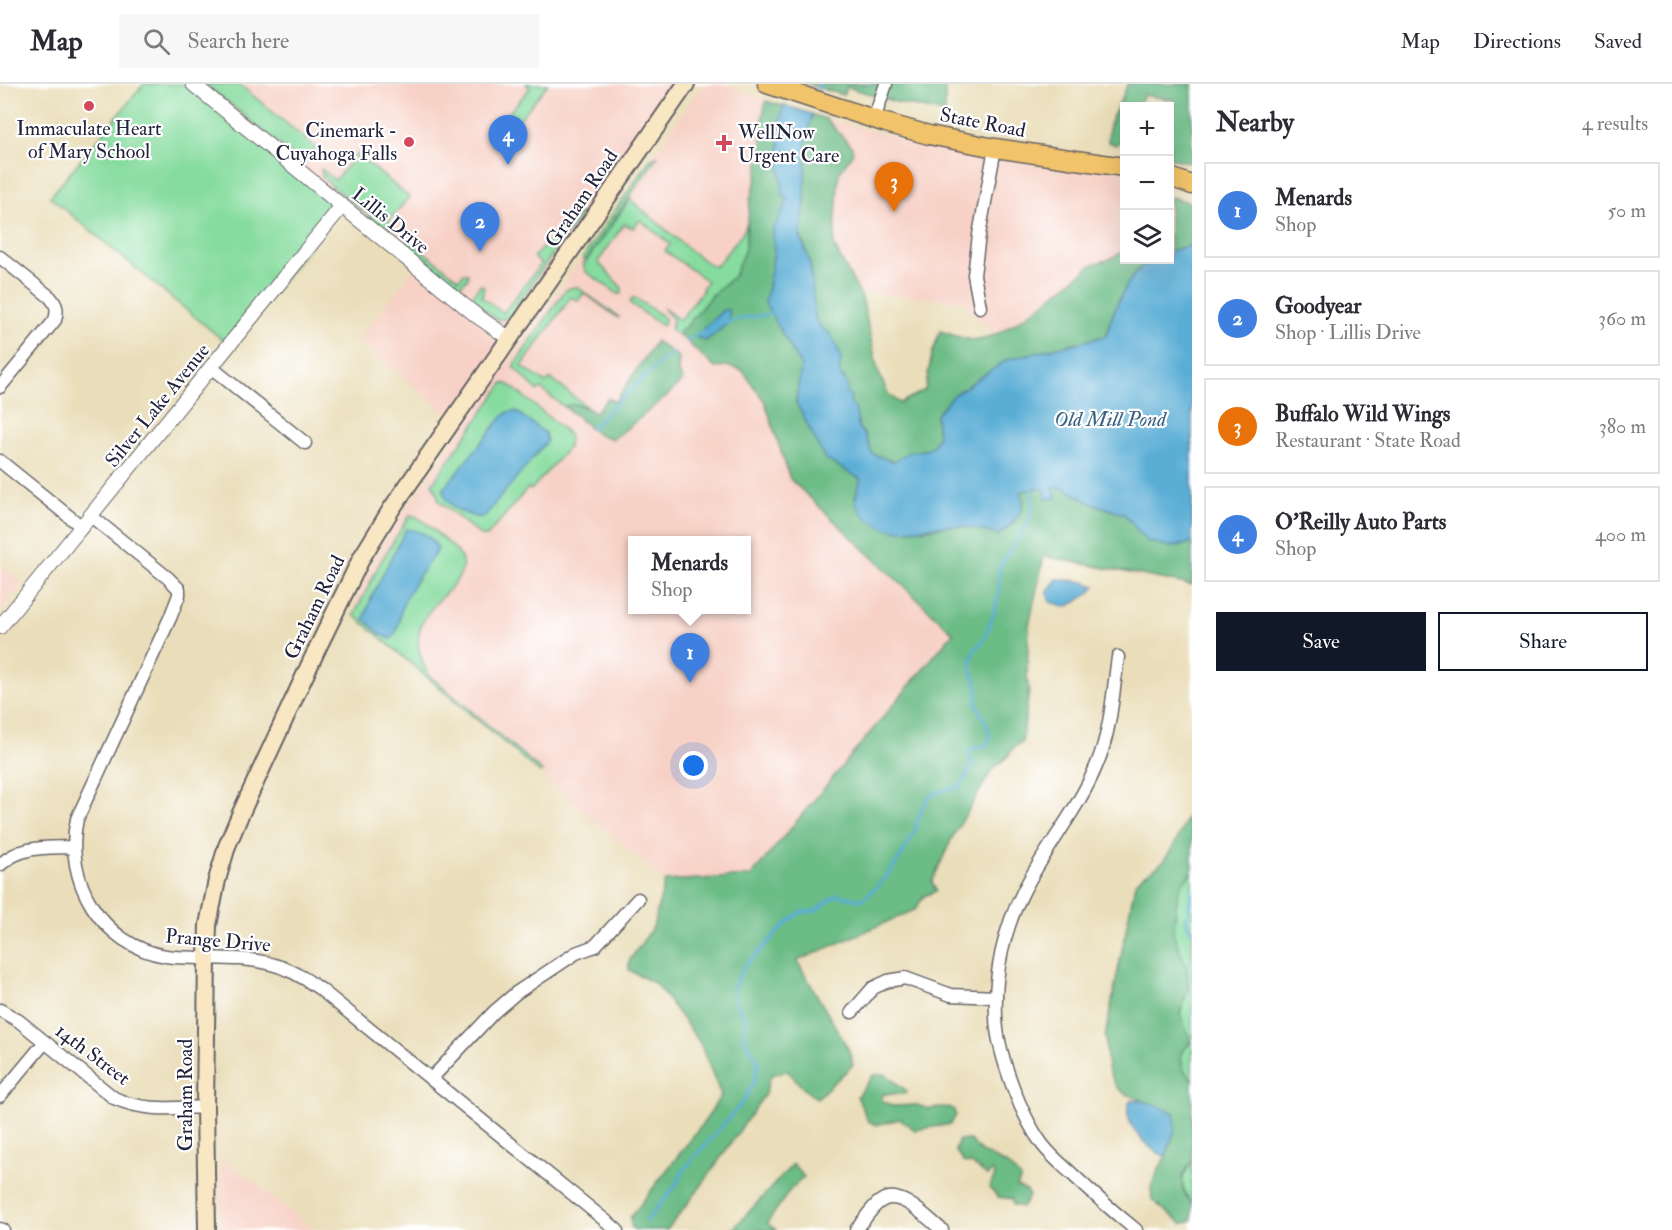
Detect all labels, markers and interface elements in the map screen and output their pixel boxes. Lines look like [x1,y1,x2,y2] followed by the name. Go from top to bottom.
[119,14,539,68] search box
[30,24,83,59] text: Map
[140,25,173,58] icon: search
[188,27,289,55] text: Search here
[1400,28,1440,55] text: Map
[1473,28,1561,55] text: Directions
[1594,28,1642,55] text: Saved
[82,99,96,113] marker: Immaculate Heart of Mary School
[938,102,1028,143] street label: State Road
[1120,102,1174,264] map controls
[1120,102,1174,156] button: +
[1216,107,1294,139] text: Nearby
[1582,111,1648,136] text: 4 results
[17,116,162,164] place label: Immaculate Heart of Mary School
[488,116,528,165] pin: 4
[275,118,397,166] place label: Cinemark - Cuyahoga Falls
[737,120,839,168] place label: WellNow Urgent Care
[715,134,733,152] marker: WellNow Urgent Care
[402,135,416,149] marker: Cinemark - Cuyahoga Falls
[540,144,623,252] street label: Graham Road
[1120,156,1174,210] button: −
[874,162,914,212] pin: 3
[347,182,434,259] street label: Lillis Drive
[1275,184,1352,212] text: Menards
[1234,198,1241,223] text: 1
[1607,198,1646,223] text: 50 m
[460,202,500,252] pin: 2
[1120,210,1174,264] button: layers
[1275,212,1316,237] text: Shop
[1275,292,1361,320] text: Goodyear
[1232,306,1243,331] text: 2
[1598,306,1646,331] text: 360 m
[1275,320,1421,345] text: Shop · Lillis Drive
[100,338,215,472] street label: Silver Lake Avenue
[1275,400,1450,428] text: Buffalo Wild Wings
[1054,406,1167,433] water label: Old Mill Pond
[1234,414,1241,439] text: 3
[1599,414,1646,439] text: 380 m
[1275,428,1461,453] text: Restaurant · State Road
[1275,508,1446,536] text: O'Reilly Auto Parts
[1232,522,1243,547] text: 4
[1595,522,1646,547] text: 400 m
[628,536,751,614] popup
[1275,536,1316,561] text: Shop
[651,549,728,577] text: Menards
[279,551,350,663] street label: Graham Road
[651,577,692,602] text: Shop
[1216,612,1426,671] button: Save
[1438,612,1648,671] button: Share
[670,634,710,683] pin: 1
[679,751,708,780] your location
[164,923,272,958] street label: Prange Drive
[50,1018,135,1091] street label: 14th Street
[173,1038,198,1151] street label: Graham Road

